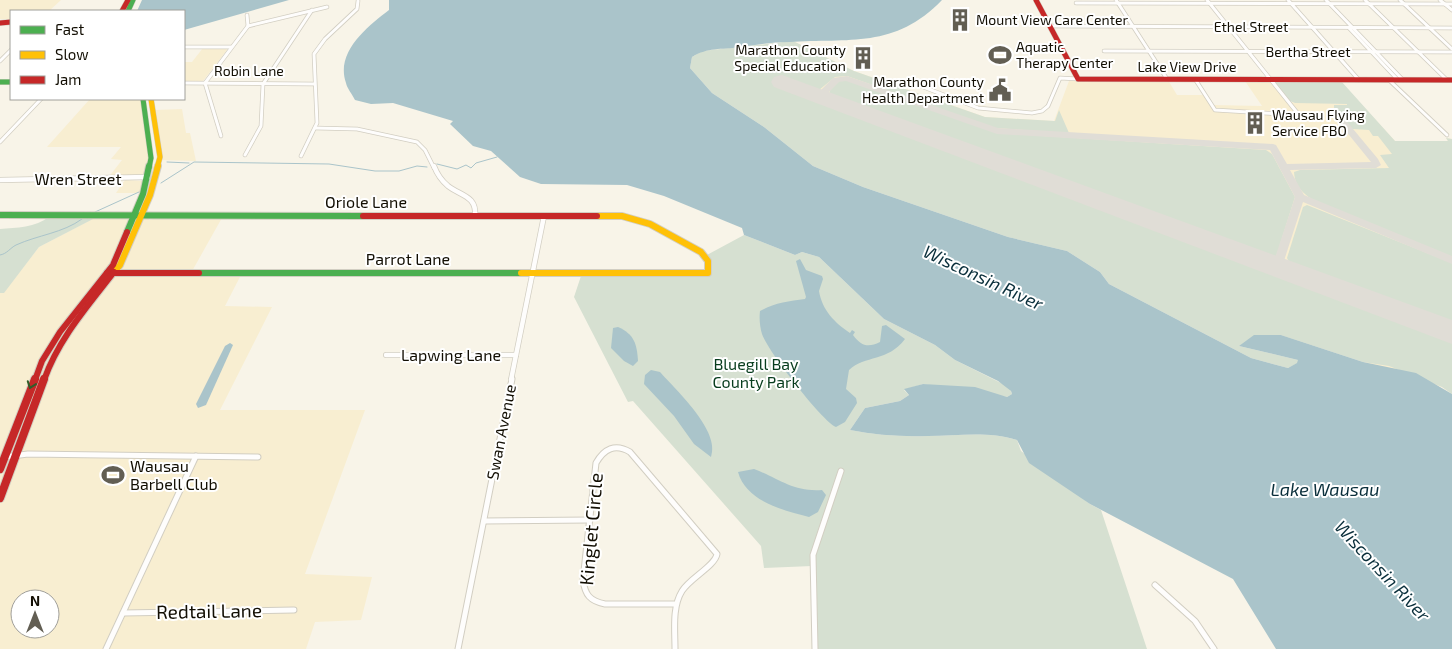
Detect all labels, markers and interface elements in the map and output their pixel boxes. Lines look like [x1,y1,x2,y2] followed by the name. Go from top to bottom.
[947,7,973,33] building icon: Mount View Care Center
[10,10,185,100] legend
[976,11,1129,28] place label: Mount View Care Center
[1214,18,1288,35] street label: Ethel Street
[55,20,85,38] text: Fast
[1016,38,1114,71] place label: Aquatic Therapy Center
[734,41,847,74] place label: Marathon County Special Education
[987,42,1013,68] sports icon: Aquatic Therapy Center
[1266,43,1351,60] street label: Bertha Street
[55,45,89,63] text: Slow
[850,45,876,71] building icon: Marathon County Special Education
[1137,58,1237,75] street label: Lake View Drive
[214,62,284,79] street label: Robin Lane
[55,70,81,88] text: Jam
[862,73,985,106] place label: Marathon County Health Department
[987,77,1013,103] public building icon: Marathon County Health Department
[1272,106,1365,139] place label: Wausau Flying Service FBO
[1242,110,1268,136] building icon: Wausau Flying Service FBO
[34,169,122,188] street label: Wren Street
[325,192,407,211] street label: Oriole Lane
[920,240,1048,315] water label: Wisconsin River
[366,249,450,268] street label: Parrot Lane
[401,345,501,364] street label: Lapwing Lane
[712,354,800,391] park label: Bluegill Bay County Park
[27,380,37,389] one-way arrow
[482,383,519,481] street label: Swan Avenue
[130,456,218,493] place label: Wausau Barbell Club
[100,462,126,488] sports icon: Wausau Barbell Club
[574,472,607,586] street label: Kinglet Circle
[1271,478,1379,500] water label: Lake Wausau
[1331,515,1436,626] water label: Wisconsin River
[10,589,60,639] north arrow
[30,592,40,609] text: N
[156,598,262,623] street label: Redtail Lane

